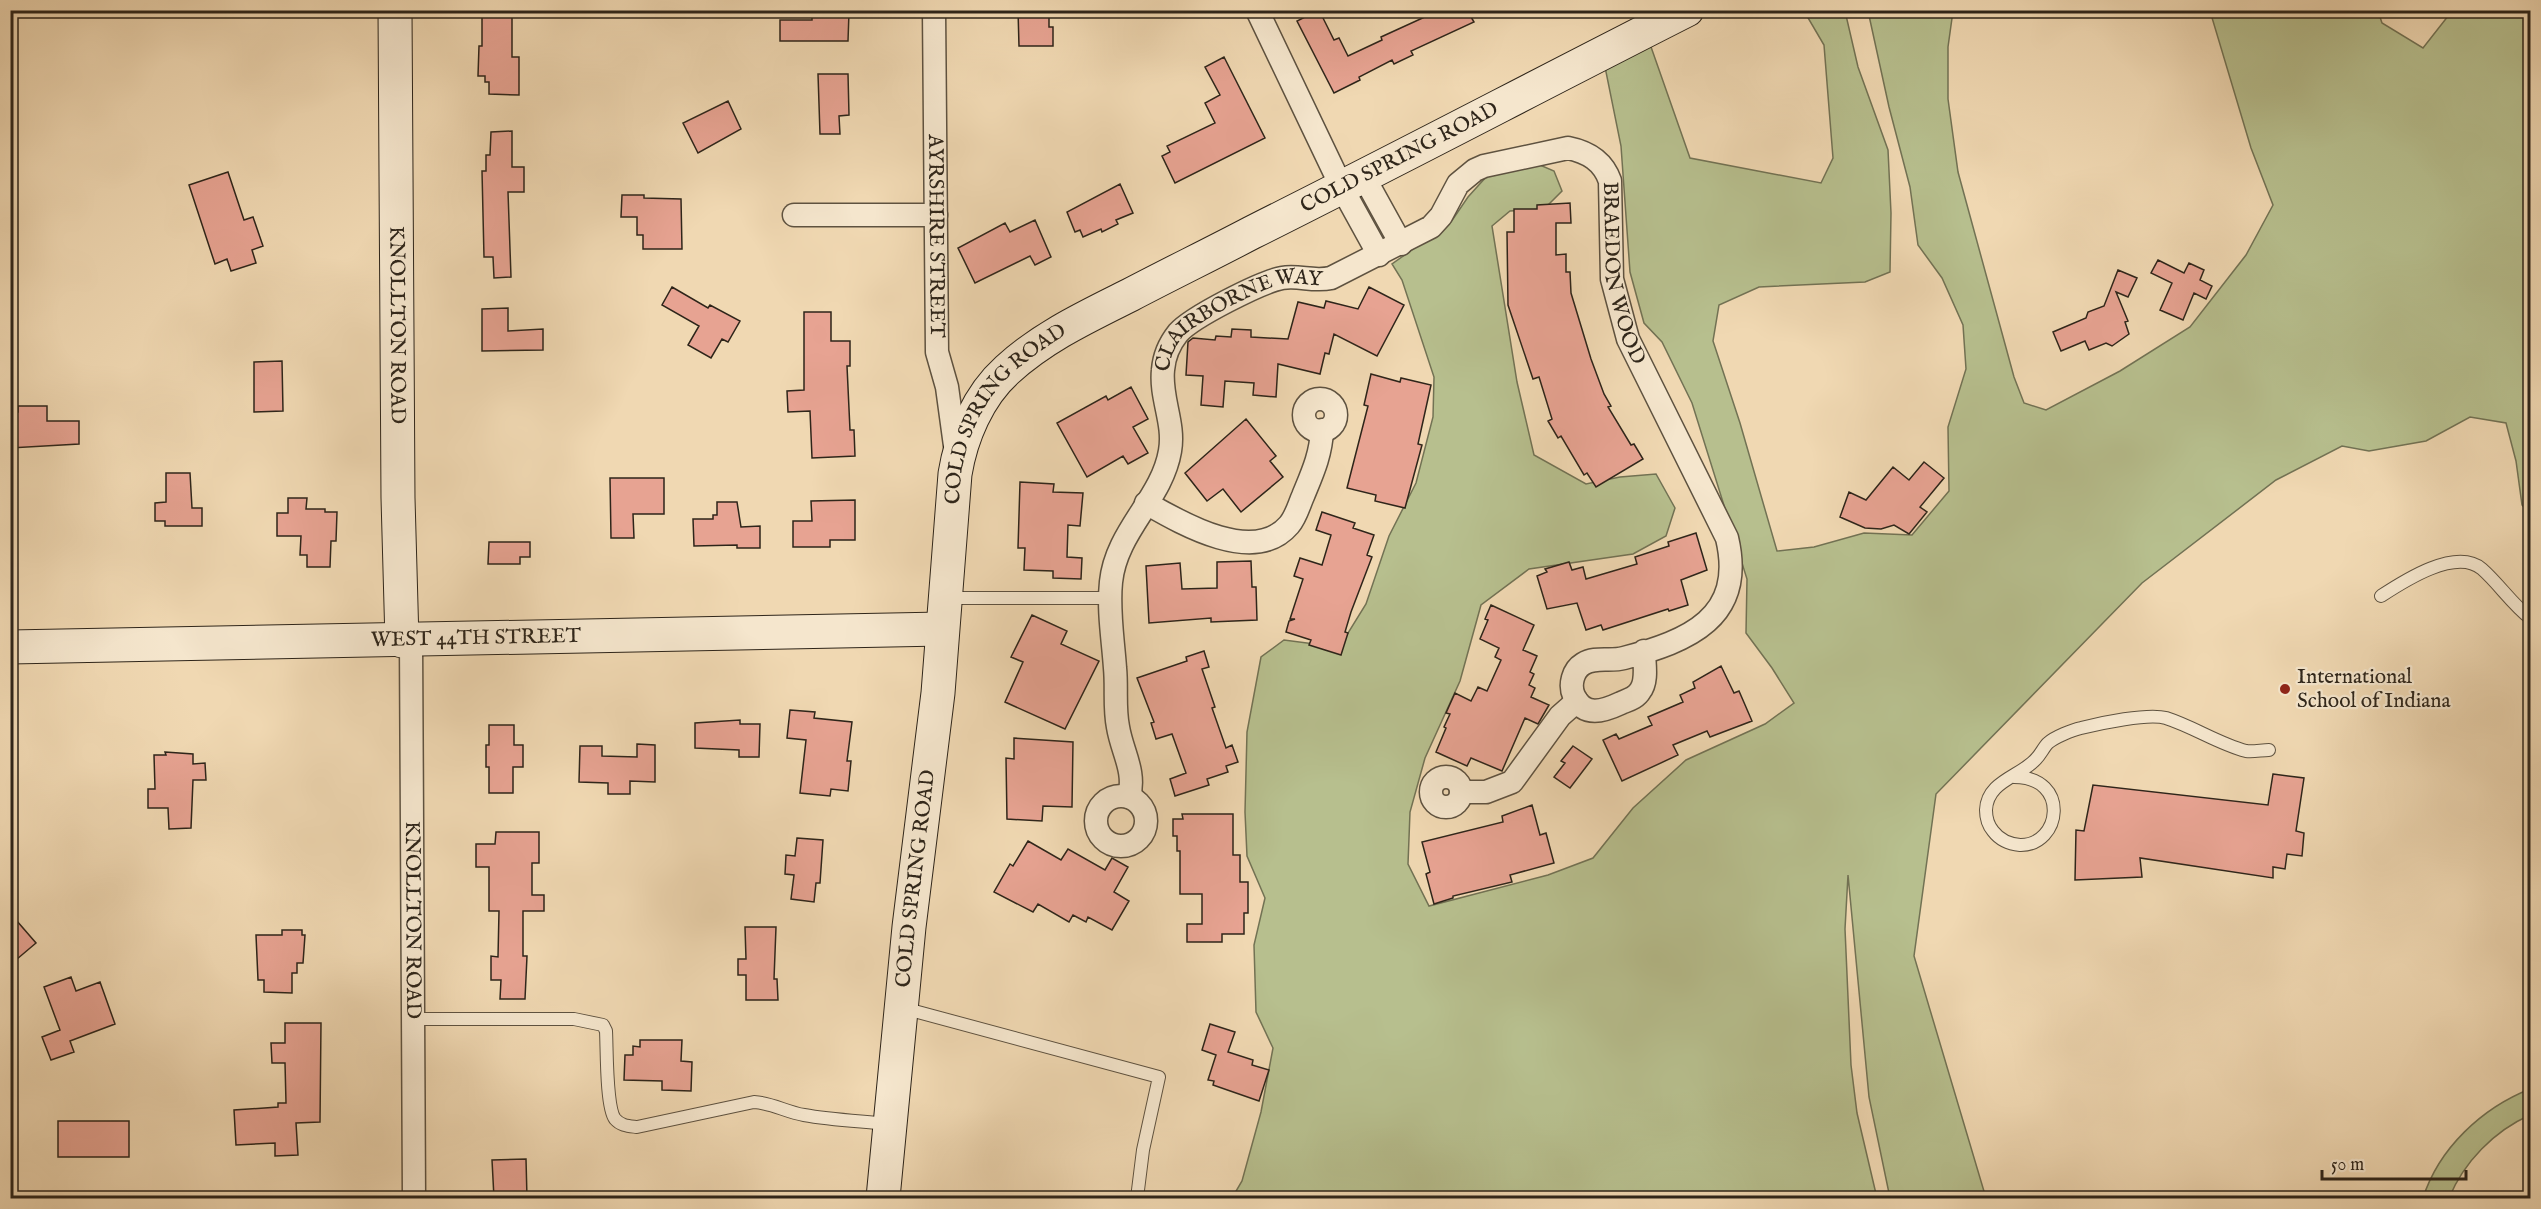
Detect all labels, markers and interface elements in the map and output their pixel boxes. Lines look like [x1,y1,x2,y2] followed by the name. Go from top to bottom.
[1296,96,1503,220] street label: COLD SPRING ROAD
[922,133,950,339] street label: AYRSHIRE STREET
[1597,181,1652,369] street label: BRAEDON WOOD
[383,226,411,424] street label: KNOLLTON ROAD
[1149,263,1325,374] street label: CLAIRBORNE WAY
[939,317,1071,505] street label: COLD SPRING ROAD
[371,622,582,654] street label: WEST 44TH STREET
[2297,664,2452,715] place label: International School of Indiana
[2278,682,2292,696] marker: International School of Indiana
[890,768,942,989] street label: COLD SPRING ROAD
[398,821,427,1019] street label: KNOLLTON ROAD
[2322,1143,2466,1181] scale bar
[2331,1154,2364,1177] text: 50 m

